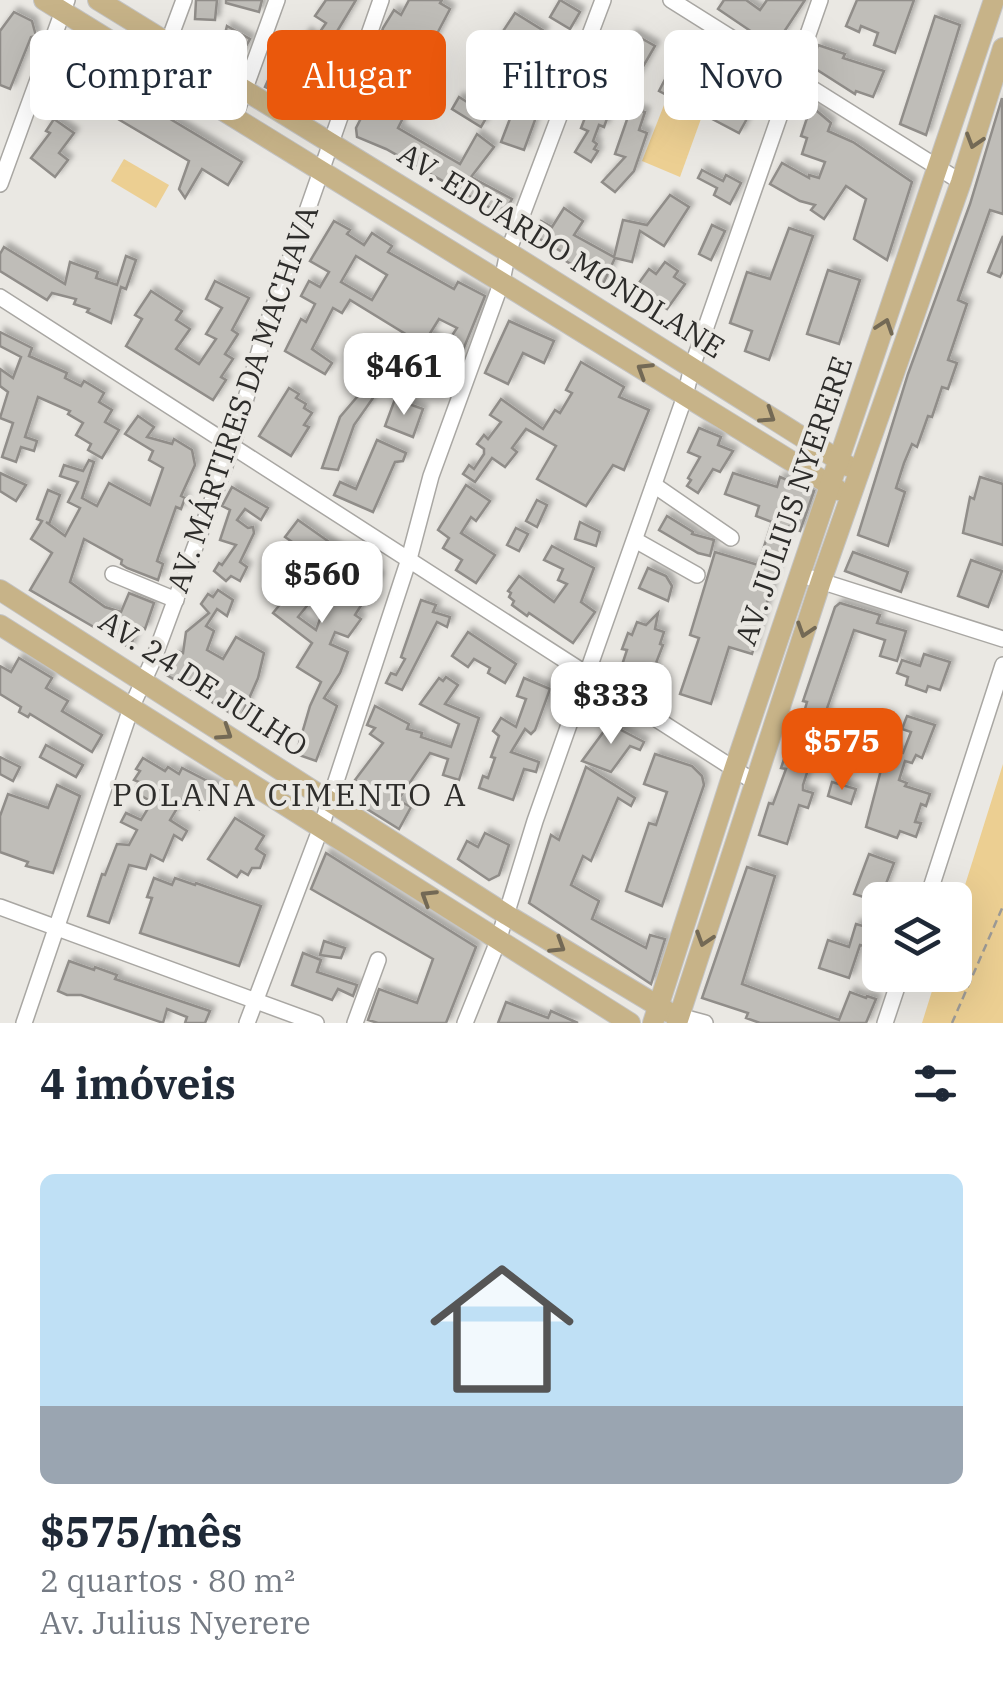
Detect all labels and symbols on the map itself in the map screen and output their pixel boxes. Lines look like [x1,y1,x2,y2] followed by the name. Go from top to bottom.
[965,132,986,149] one-way arrow
[391,133,732,366] street label: AV. EDUARDO MONDLANE
[157,199,326,597] street label: AV. MÁRTIRES DA MACHAVA
[874,319,894,336] one-way arrow
[345,333,463,418] pin: $461
[725,351,860,650] street label: AV. JULIUS NYERERE
[637,363,655,382] one-way arrow
[758,404,776,423] one-way arrow
[263,541,381,626] pin: $560
[92,601,315,765] street label: AV. 24 DE JULHO
[796,621,817,638] one-way arrow
[552,662,670,747] pin: $333
[783,708,901,793] pin: $575
[214,721,233,739] one-way arrow
[112,773,468,815] district label: POLANA CIMENTO A
[421,891,439,910] one-way arrow
[696,930,716,947] one-way arrow
[547,934,565,953] one-way arrow

